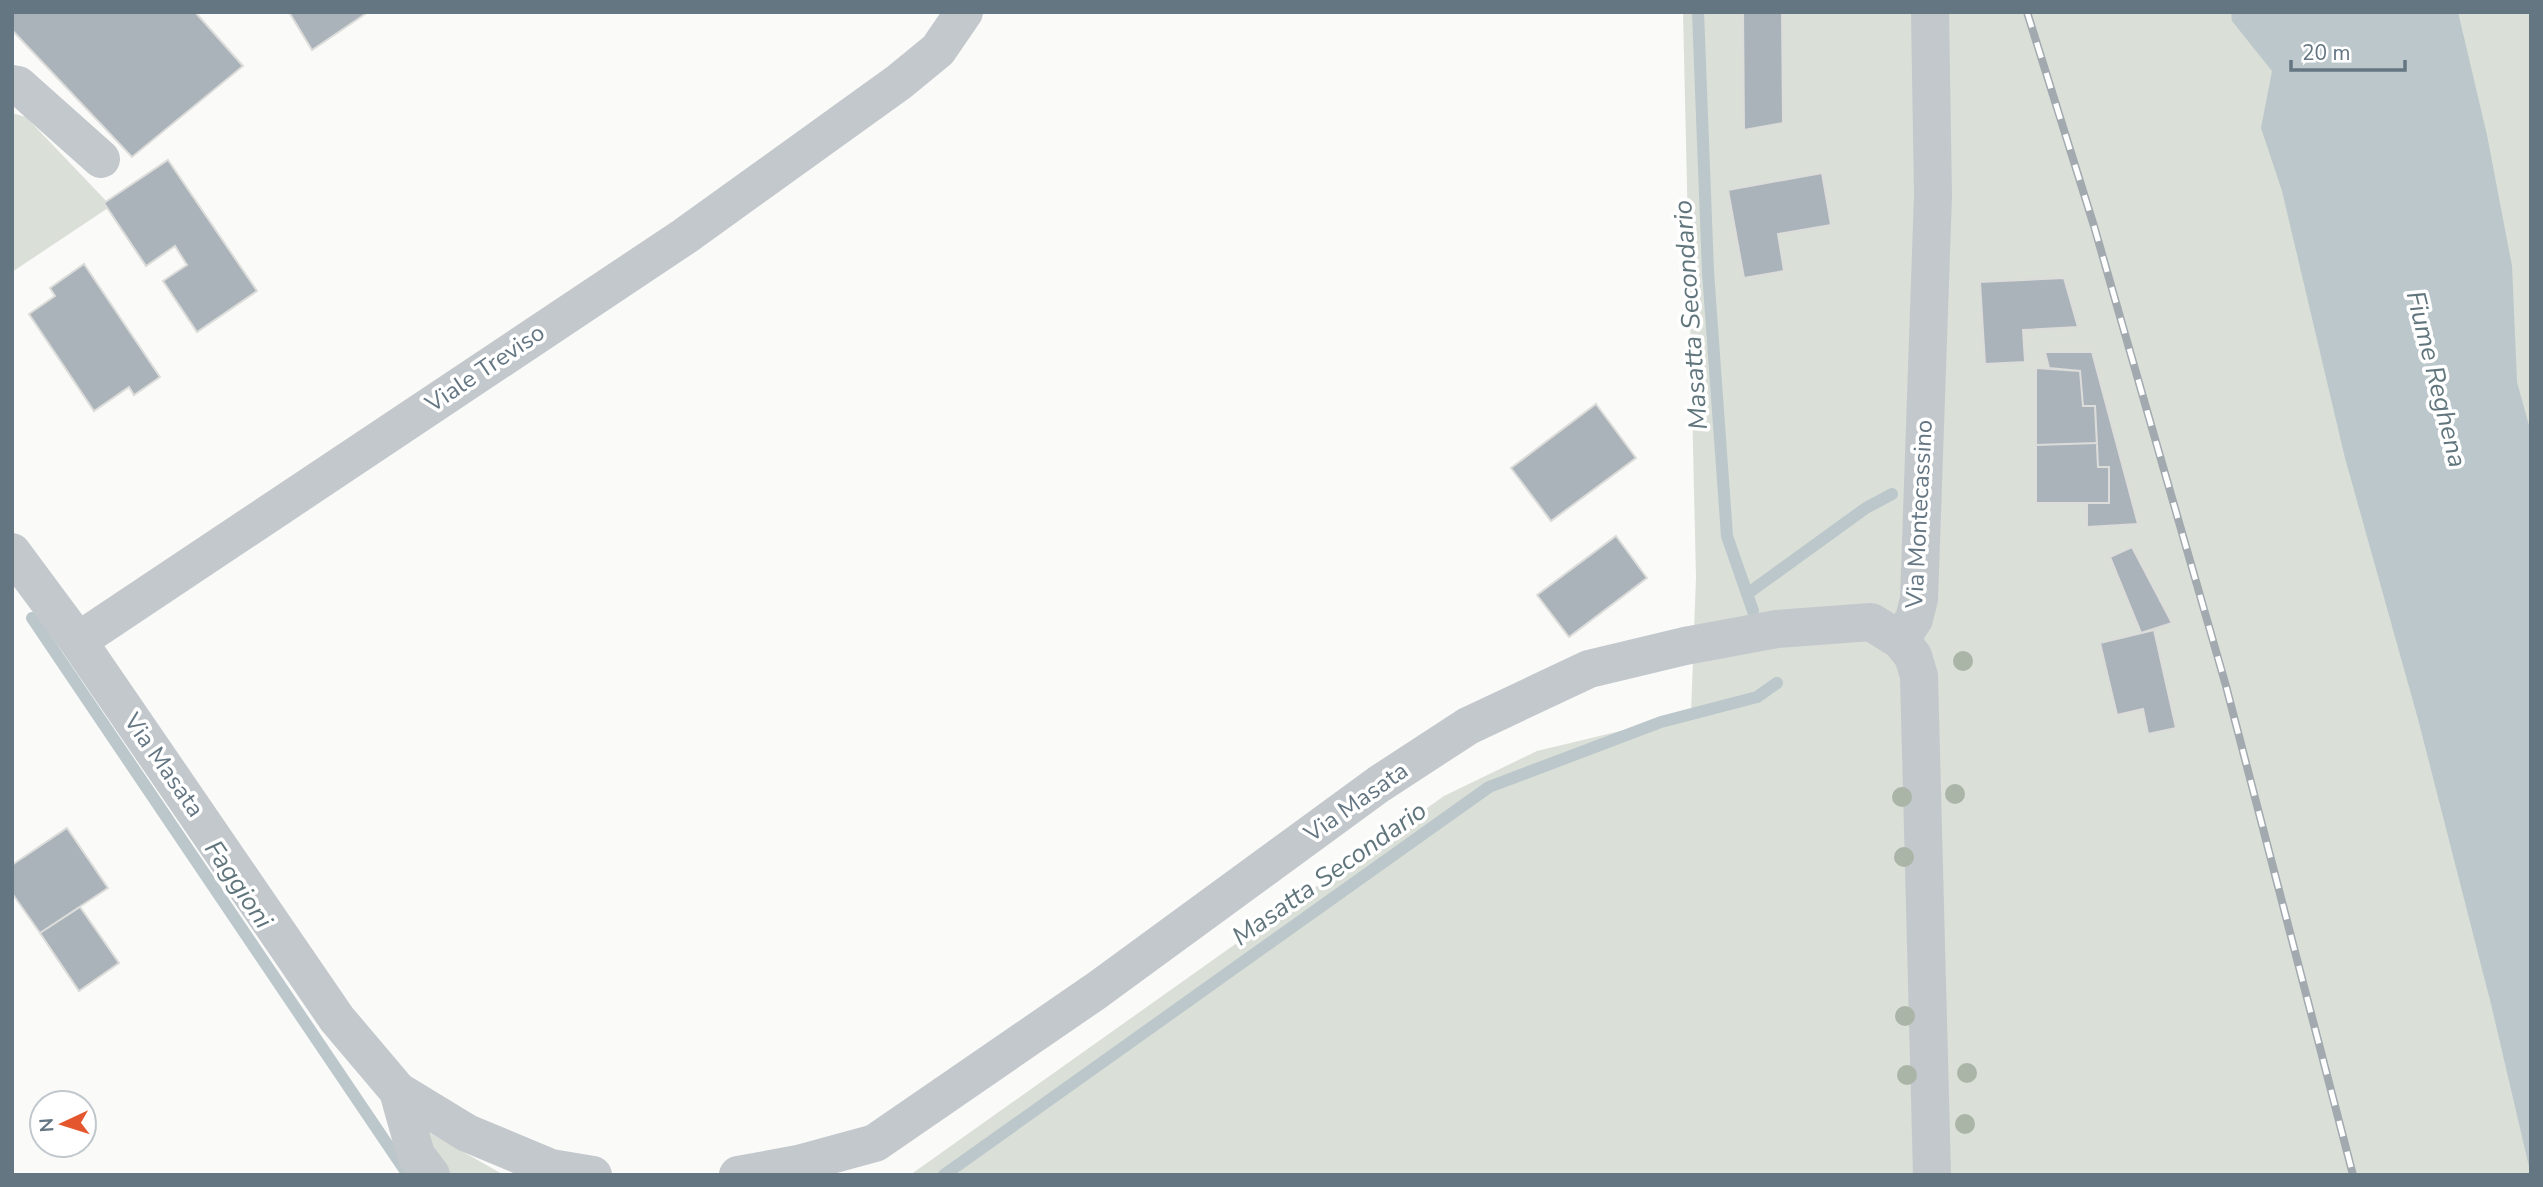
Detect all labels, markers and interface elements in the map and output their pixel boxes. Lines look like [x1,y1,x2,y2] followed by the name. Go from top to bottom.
[2291,28,2405,72] scale bar
[2302,39,2351,67] text: 20 m
[1665,199,1716,431] water label: Masatta Secondario
[2398,287,2475,471] water label: Fiume Reghena
[418,316,551,420] street label: Viale Treviso
[1898,419,1940,610] street label: Via Montecassino
[116,706,211,823] street label: Via Masata
[1297,755,1414,850] street label: Via Masata
[1225,793,1434,954] water label: Masatta Secondario
[196,833,281,936] water label: Faggioni
[28,1089,98,1159] north arrow
[34,1117,61,1133] text: N

